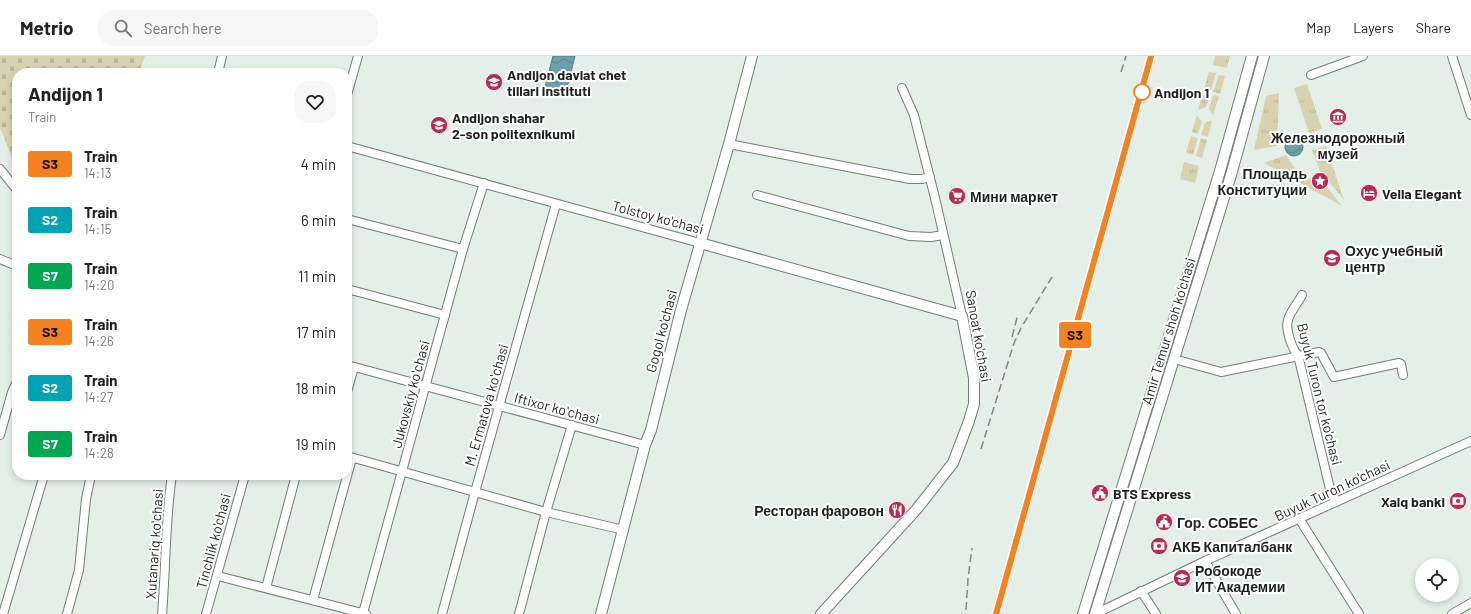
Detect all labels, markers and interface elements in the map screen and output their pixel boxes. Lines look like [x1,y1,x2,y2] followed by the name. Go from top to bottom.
[98,10,378,46] search box
[20,16,74,39] text: Metrio
[112,17,134,39] icon: search
[144,19,222,37] text: Search here
[1306,19,1331,36] text: Map
[1353,19,1394,36] text: Layers
[1416,19,1451,36] text: Share
[507,66,626,99] place label: Andijon davlat chet tillari instituti
[484,72,504,92] school or university icon: Andijon davlat chet tillari instituti
[294,81,336,123] button: heart
[28,82,103,105] text: Andijon 1
[1133,83,1151,101] marker: Andijon 1
[1154,84,1209,101] place label: Andijon 1
[1328,107,1348,127] museum icon: Железнодорожный музей
[28,109,56,125] text: Train
[452,109,575,142] place label: Andijon shahar 2-son politexnikumi
[429,115,449,135] school or university icon: Andijon shahar 2-son politexnikumi
[1270,129,1405,162] place label: Железнодорожный музей
[84,147,118,165] text: Train
[42,155,58,172] text: S3
[300,155,336,173] text: 4 min
[84,165,111,181] text: 14:13
[1217,165,1307,198] place label: Площадь Конституции
[1310,171,1330,191] place icon: Площадь Конституции
[1359,183,1379,203] hotel icon: Vella Elegant
[1382,185,1462,202] place label: Vella Elegant
[947,186,967,206] supermarket icon: Мини маркет
[970,188,1058,205] place label: Мини маркет
[611,197,705,237] street label: Tolstoy ko'chasi
[84,203,118,221] text: Train
[42,211,58,228] text: S2
[301,211,336,229] text: 6 min
[84,221,111,237] text: 14:15
[1345,242,1443,275] place label: Охус учебный центр
[1322,248,1342,268] school or university icon: Охус учебный центр
[1138,255,1198,407] street label: Amir Temur shoh ko'chasi
[84,259,118,277] text: Train
[42,267,58,284] text: S7
[298,267,336,285] text: 11 min
[84,277,114,293] text: 14:20
[642,288,680,374] street label: Gogol ko'chasi
[963,289,995,383] street label: Sanoat ko'chasi
[84,315,118,333] text: Train
[1294,321,1346,467] street label: Buyuk Turon tor ko'chasi
[1057,322,1093,348] line badge: S3
[42,323,58,340] text: S3
[296,323,336,341] text: 17 min
[1067,326,1083,343] text: S3
[84,333,114,349] text: 14:26
[387,338,433,450] street label: Jukovskiy koʻchasi
[460,342,512,468] street label: M. Ermatova koʻchasi
[84,371,118,389] text: Train
[42,379,58,396] text: S2
[296,379,336,397] text: 18 min
[512,388,602,428] street label: Iftixor koʻchasi
[84,389,113,405] text: 14:27
[84,427,118,445] text: Train
[42,435,58,452] text: S7
[296,435,336,453] text: 19 min
[84,445,114,461] text: 14:28
[1272,456,1392,524] street label: Buyuk Turon ko'chasi
[1090,483,1110,503] public building icon: BTS Express
[1113,485,1191,502] place label: BTS Express
[142,488,166,600] street label: Xutanariq koʻchasi
[1448,491,1468,511] bank icon: Xalq banki
[192,492,234,590] street label: Tinchlik ko'chasi
[1381,493,1445,510] place label: Xalq banki
[887,500,907,520] restaurant icon: Ресторан фаровон
[754,502,884,519] place label: Ресторан фаровон
[1154,512,1174,532] public building icon: Гор. СОБЕС
[1177,514,1258,531] place label: Гор. СОБЕС
[1149,536,1169,556] bank icon: АКБ Капиталбанк
[1172,538,1293,555] place label: АКБ Капиталбанк
[1415,558,1459,602] map controls
[1415,558,1459,602] button: locate
[1195,562,1285,595] place label: Робокоде ИТ Академии
[1172,568,1192,588] school or university icon: Робокоде ИТ Академии

